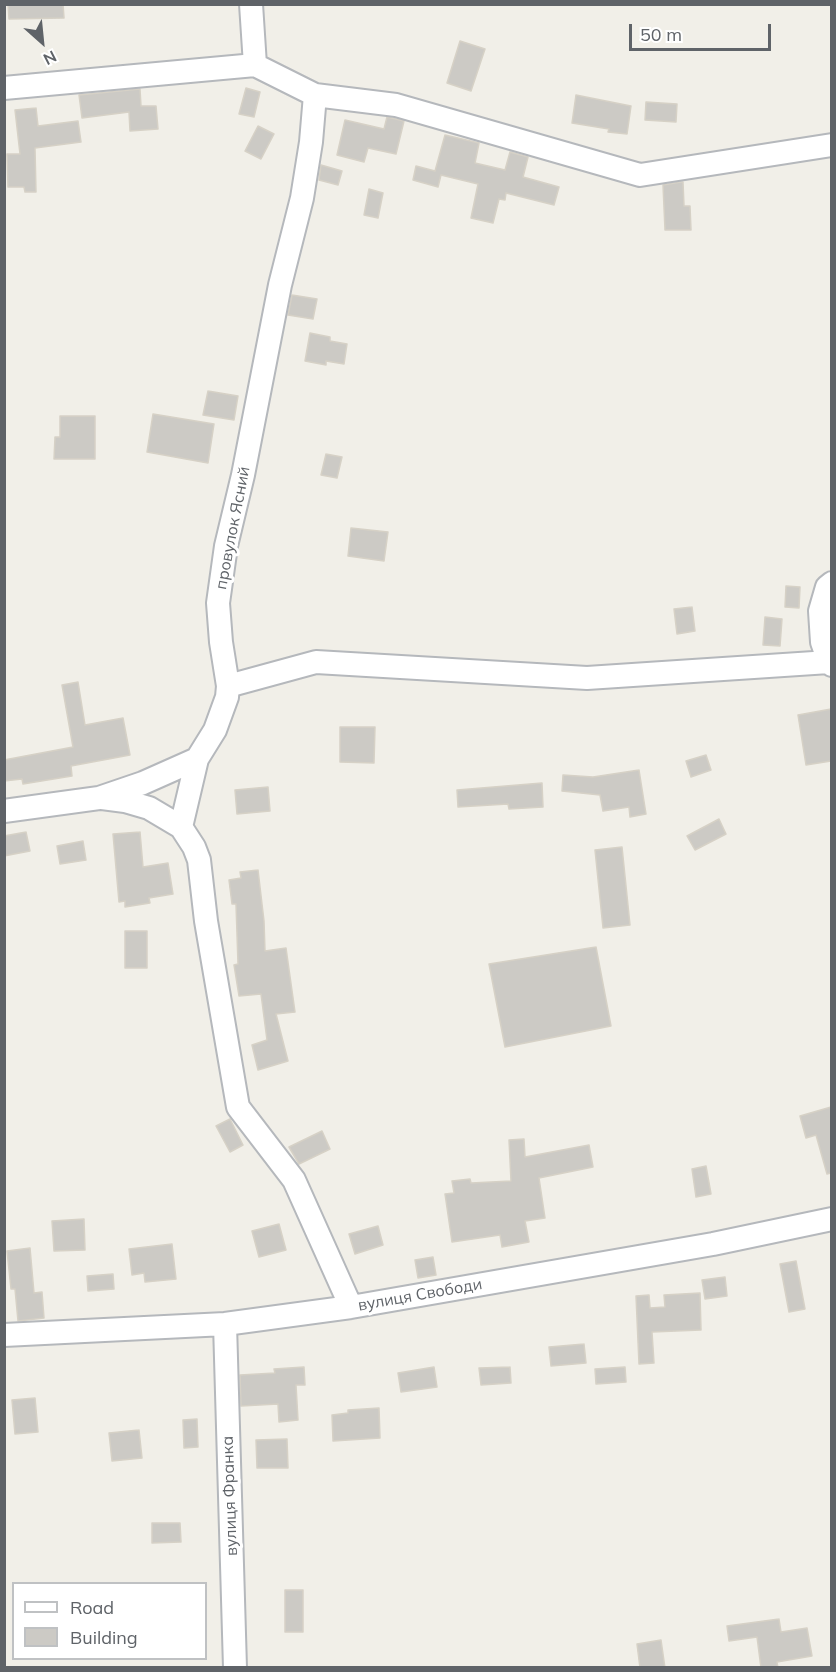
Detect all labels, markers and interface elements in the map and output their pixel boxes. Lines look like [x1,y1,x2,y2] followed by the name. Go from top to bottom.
[12,12,72,72] north arrow
[632,12,774,50] scale bar
[640,23,682,46] text: 50 m
[40,46,60,70] text: N
[212,465,254,591] street label: провулок Ясний
[356,1275,484,1315] street label: вулиця Свободи
[218,1436,242,1556] street label: вулиця Франка
[12,1582,207,1660] legend
[70,1596,114,1619] text: Road
[70,1626,138,1649] text: Building

